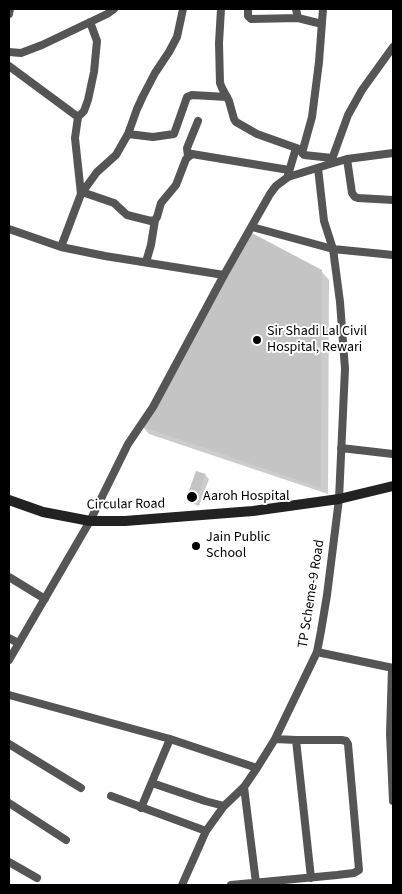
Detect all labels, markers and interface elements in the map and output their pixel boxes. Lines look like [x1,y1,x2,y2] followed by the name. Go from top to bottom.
[267,324,367,357] place label: Sir Shadi Lal Civil Hospital, Rewari
[251,334,263,346] marker: Sir Shadi Lal Civil Hospital, Rewari
[203,489,290,505] place label: Aaroh Hospital
[185,490,199,504] marker: Aaroh Hospital
[87,496,165,514] street label: Circular Road
[206,530,270,562] place label: Jain Public School
[295,539,329,649] street label: TP Scheme-9 Road
[190,540,202,552] marker: Jain Public School

